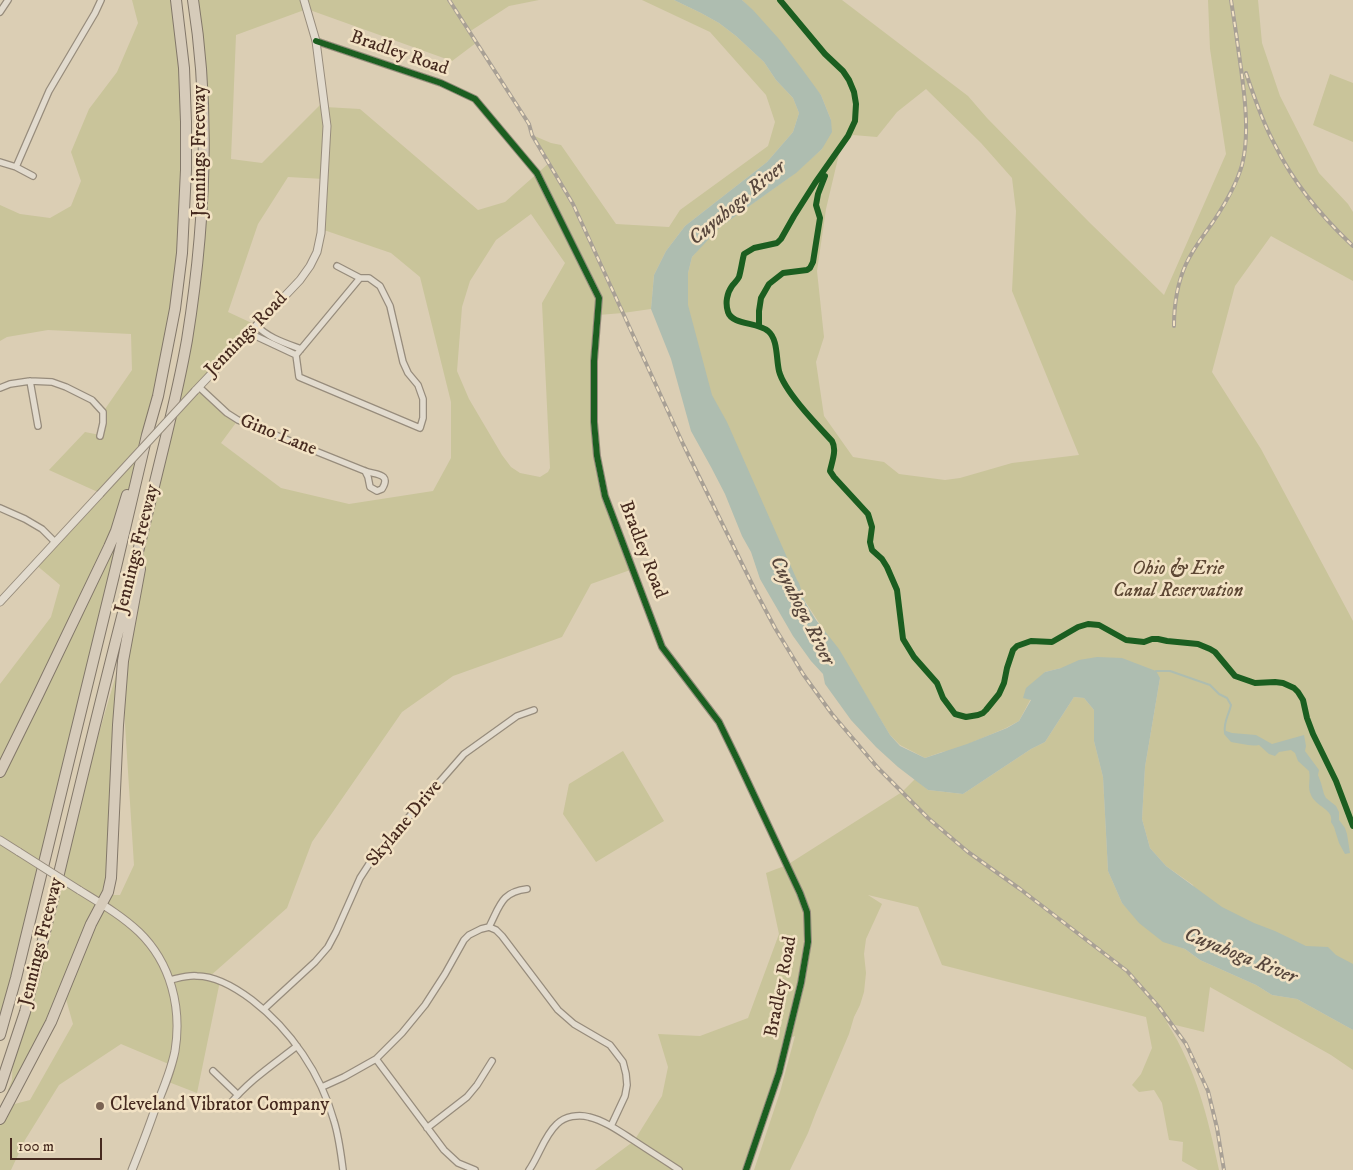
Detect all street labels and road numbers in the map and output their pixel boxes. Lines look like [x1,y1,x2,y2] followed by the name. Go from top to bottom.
[347,27,451,81] street label: Bradley Road
[190,85,212,217] street label: Jennings Freeway
[201,288,293,382] street label: Jennings Road
[236,410,320,462] street label: Gino Lane
[111,482,165,616] street label: Jennings Freeway
[613,498,671,602] street label: Bradley Road
[362,776,448,872] street label: Skylane Drive
[15,875,69,1009] street label: Jennings Freeway
[761,935,803,1039] street label: Bradley Road

